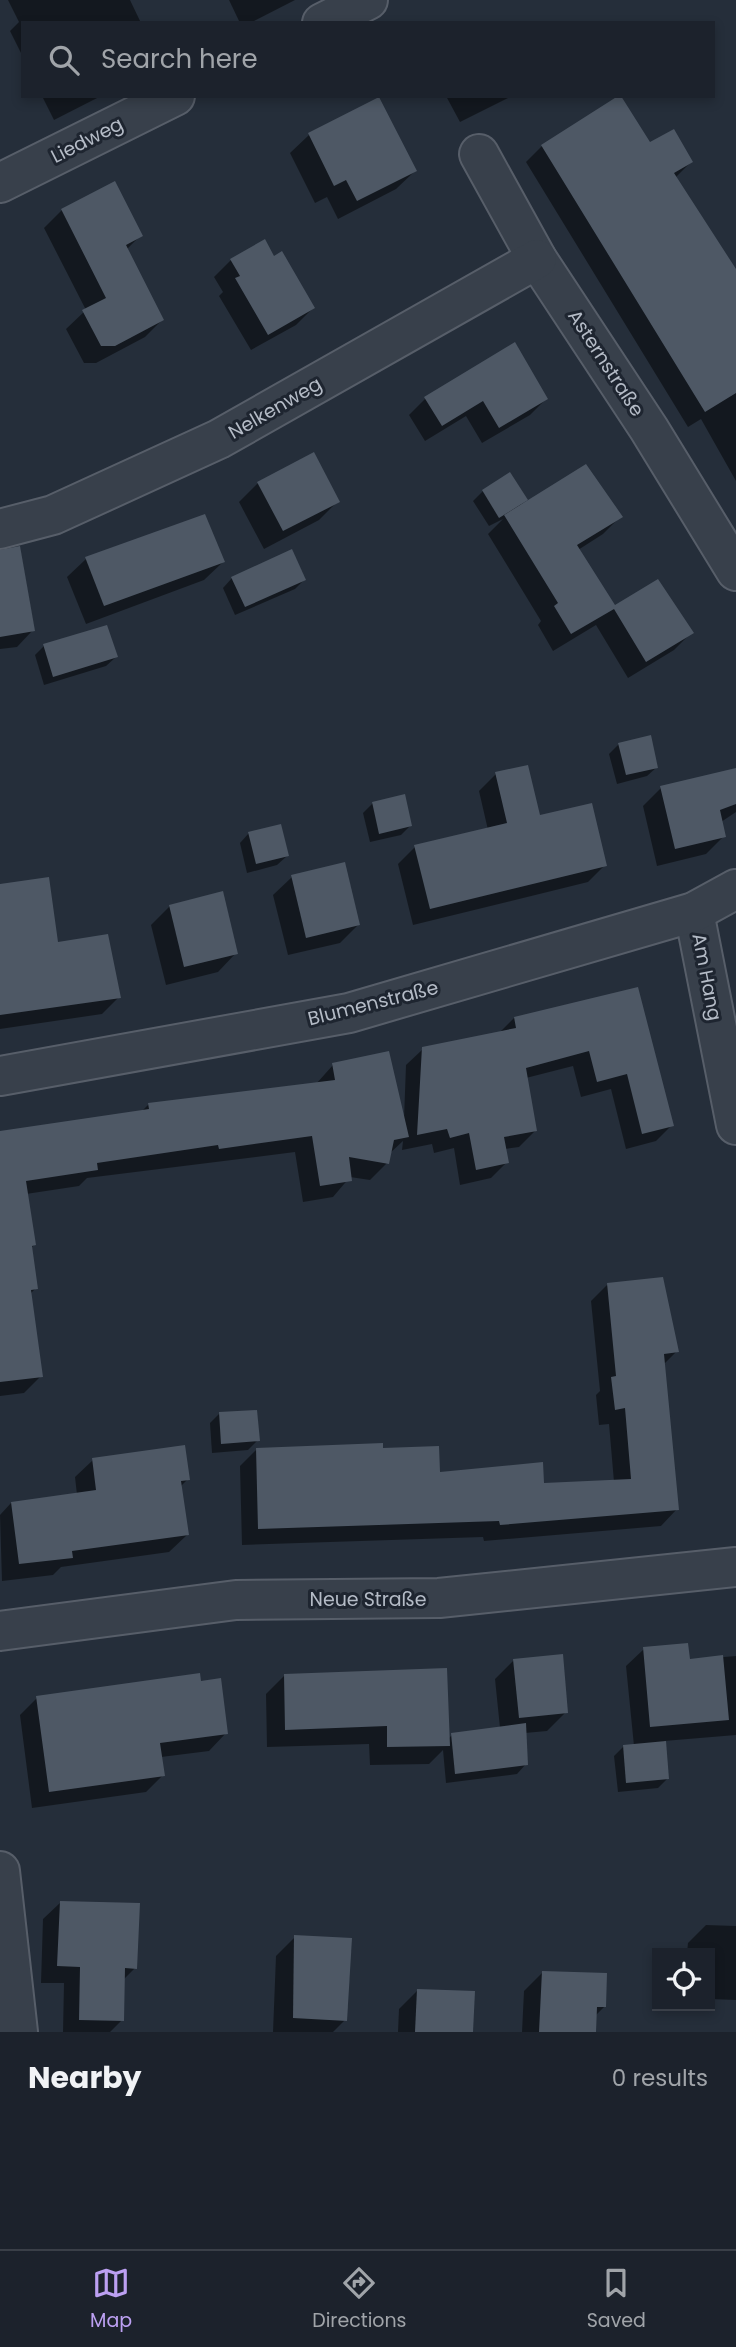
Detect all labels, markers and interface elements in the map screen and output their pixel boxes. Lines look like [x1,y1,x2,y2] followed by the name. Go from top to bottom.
[21,21,715,98] search box
[45,41,83,79] icon: search
[101,41,258,77] text: Search here
[46,110,128,170] street label: Liedweg
[561,304,651,422] street label: Asternstraße
[223,370,327,446] street label: Nelkenweg
[685,931,729,1023] street label: Am Hang
[305,974,441,1032] street label: Blumenstraße
[310,1586,426,1613] street label: Neue Straße
[652,1948,715,2011] map controls
[652,1948,715,2011] button: locate
[28,2056,142,2099] text: Nearby
[612,2062,708,2094] text: 0 results
[90,2264,132,2335] tab: Map
[312,2264,407,2335] tab: Directions
[587,2264,646,2335] tab: Saved

